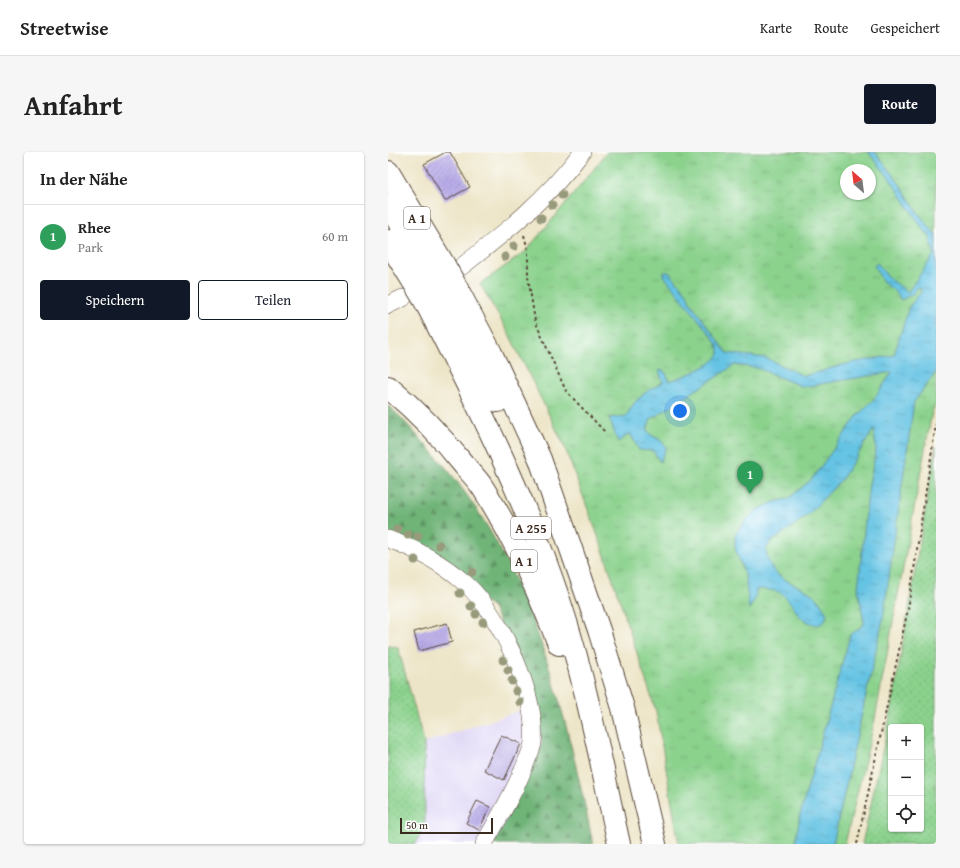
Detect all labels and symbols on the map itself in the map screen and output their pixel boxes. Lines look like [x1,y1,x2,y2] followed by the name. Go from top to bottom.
[840,164,876,200] north arrow
[404,207,430,229] road number: A 1
[670,401,690,421] your location
[737,461,763,494] pin: 1
[511,517,551,539] road number: A 255
[511,550,537,572] road number: A 1
[400,816,493,835] scale bar

